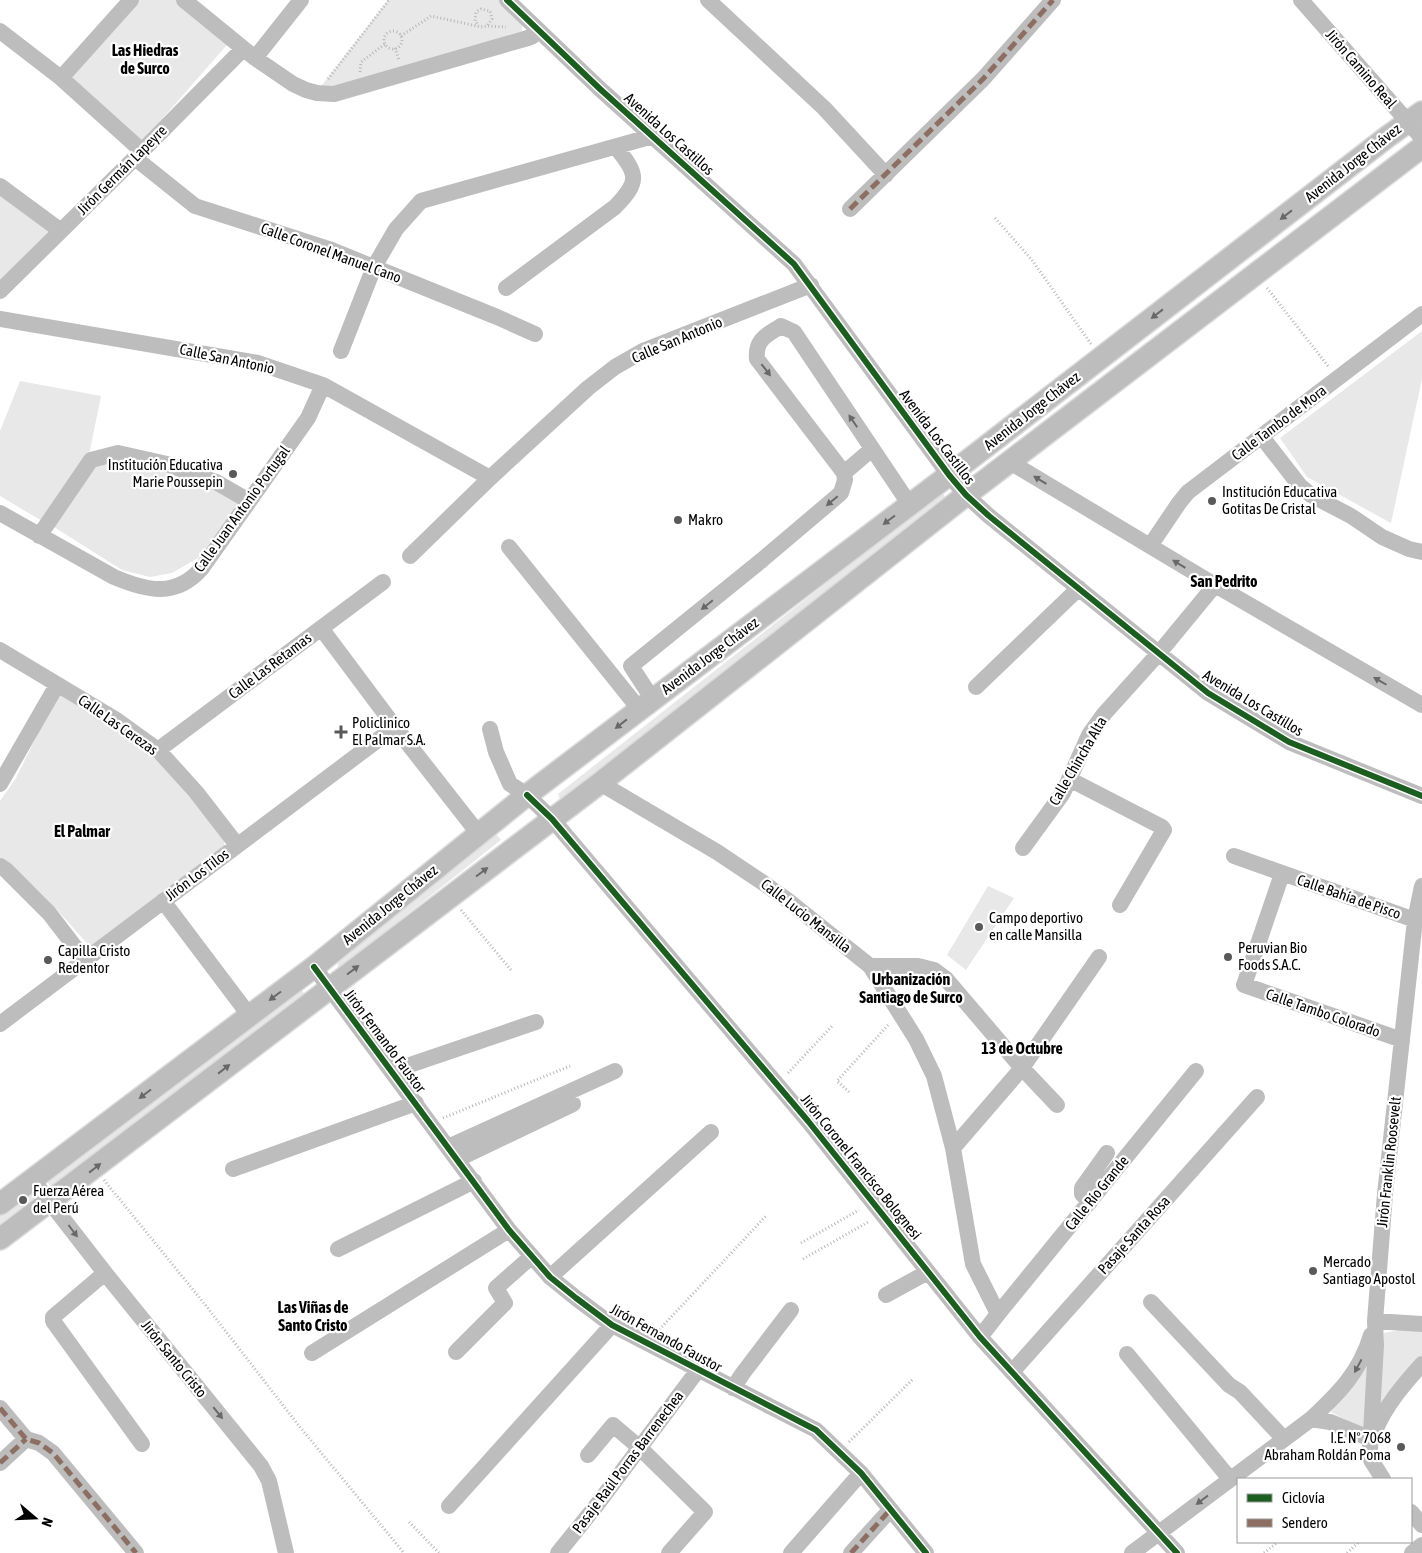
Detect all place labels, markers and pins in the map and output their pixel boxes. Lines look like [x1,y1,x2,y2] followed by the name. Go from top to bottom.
[108,456,223,490] place label: Institución Educativa Marie Poussepin
[227,468,239,480] marker: Institución Educativa Marie Poussepin
[1222,483,1337,517] place label: Institución Educativa Gotitas De Cristal
[1206,495,1218,507] marker: Institución Educativa Gotitas De Cristal
[688,511,723,528] place label: Makro
[672,514,684,526] marker: Makro
[352,714,426,748] place label: Policlinico El Palmar S.A.
[334,725,348,739] marker: Policlinico El Palmar S.A.
[989,909,1083,943] place label: Campo deportivo en calle Mansilla
[973,921,985,933] marker: Campo deportivo en calle Mansilla
[1238,939,1307,973] place label: Peruvian Bio Foods S.A.C.
[58,942,130,976] place label: Capilla Cristo Redentor
[1222,951,1234,963] marker: Peruvian Bio Foods S.A.C.
[42,954,54,966] marker: Capilla Cristo Redentor
[33,1182,104,1216] place label: Fuerza Aérea del Perú
[17,1194,29,1206] marker: Fuerza Aérea del Perú
[1323,1253,1416,1287] place label: Mercado Santiago Apostol
[1307,1265,1319,1277] marker: Mercado Santiago Apostol
[1265,1429,1391,1463] place label: I.E. N° 7068 Abraham Roldán Poma
[1395,1441,1407,1453] marker: I.E. N° 7068 Abraham Roldán Poma

